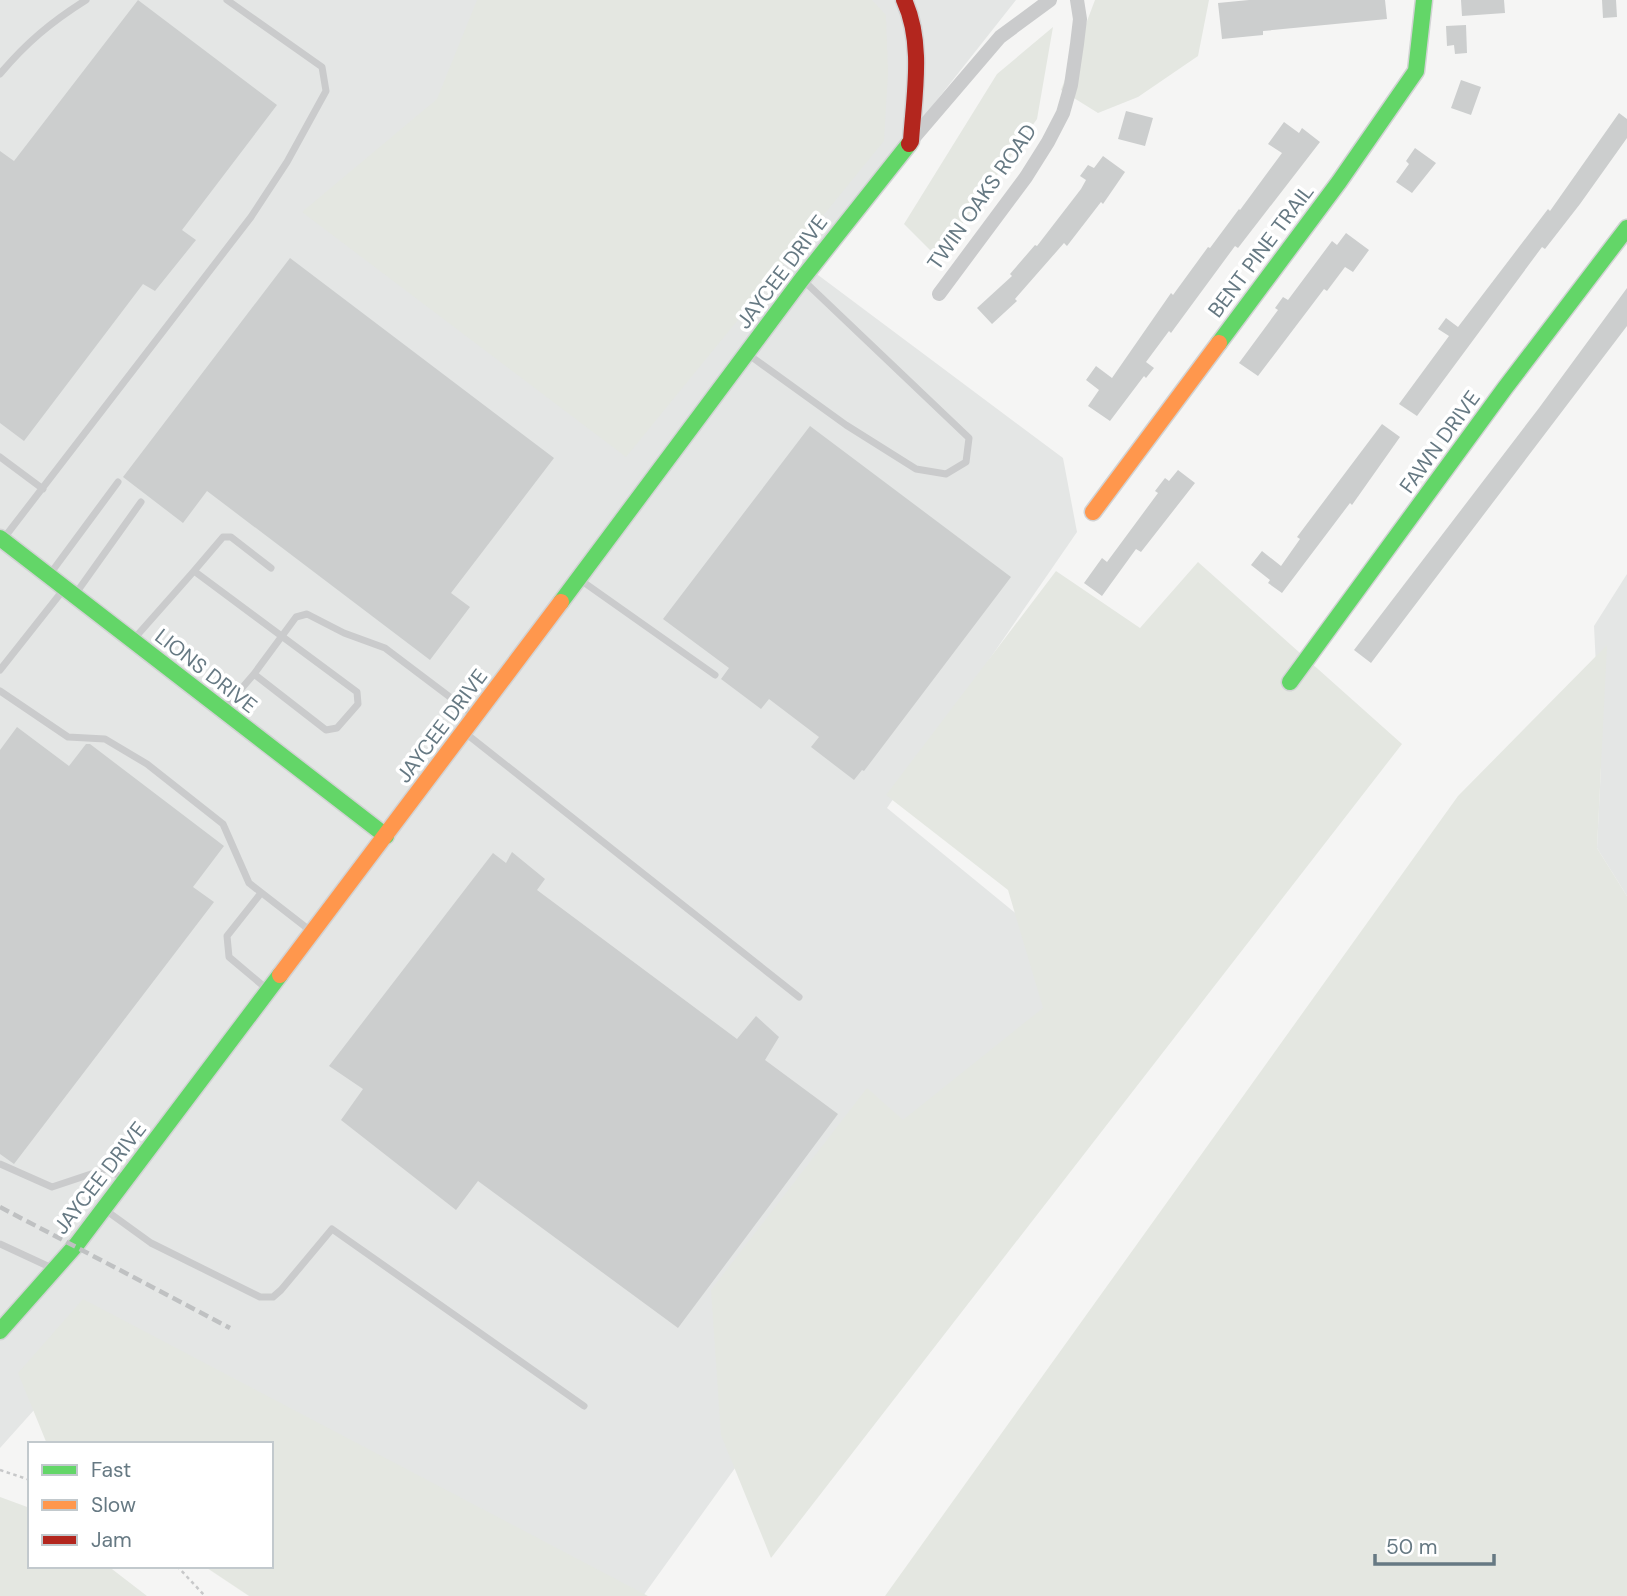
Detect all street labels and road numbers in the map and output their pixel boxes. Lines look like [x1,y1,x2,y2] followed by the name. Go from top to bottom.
[921,118,1043,276] street label: TWIN OAKS ROAD
[1202,179,1320,323] street label: BENT PINE TRAIL
[730,209,834,335] street label: JAYCEE DRIVE
[1393,385,1487,499] street label: FAWN DRIVE
[149,622,263,720] street label: LIONS DRIVE
[390,663,494,789] street label: JAYCEE DRIVE
[47,1116,153,1240] street label: JAYCEE DRIVE

